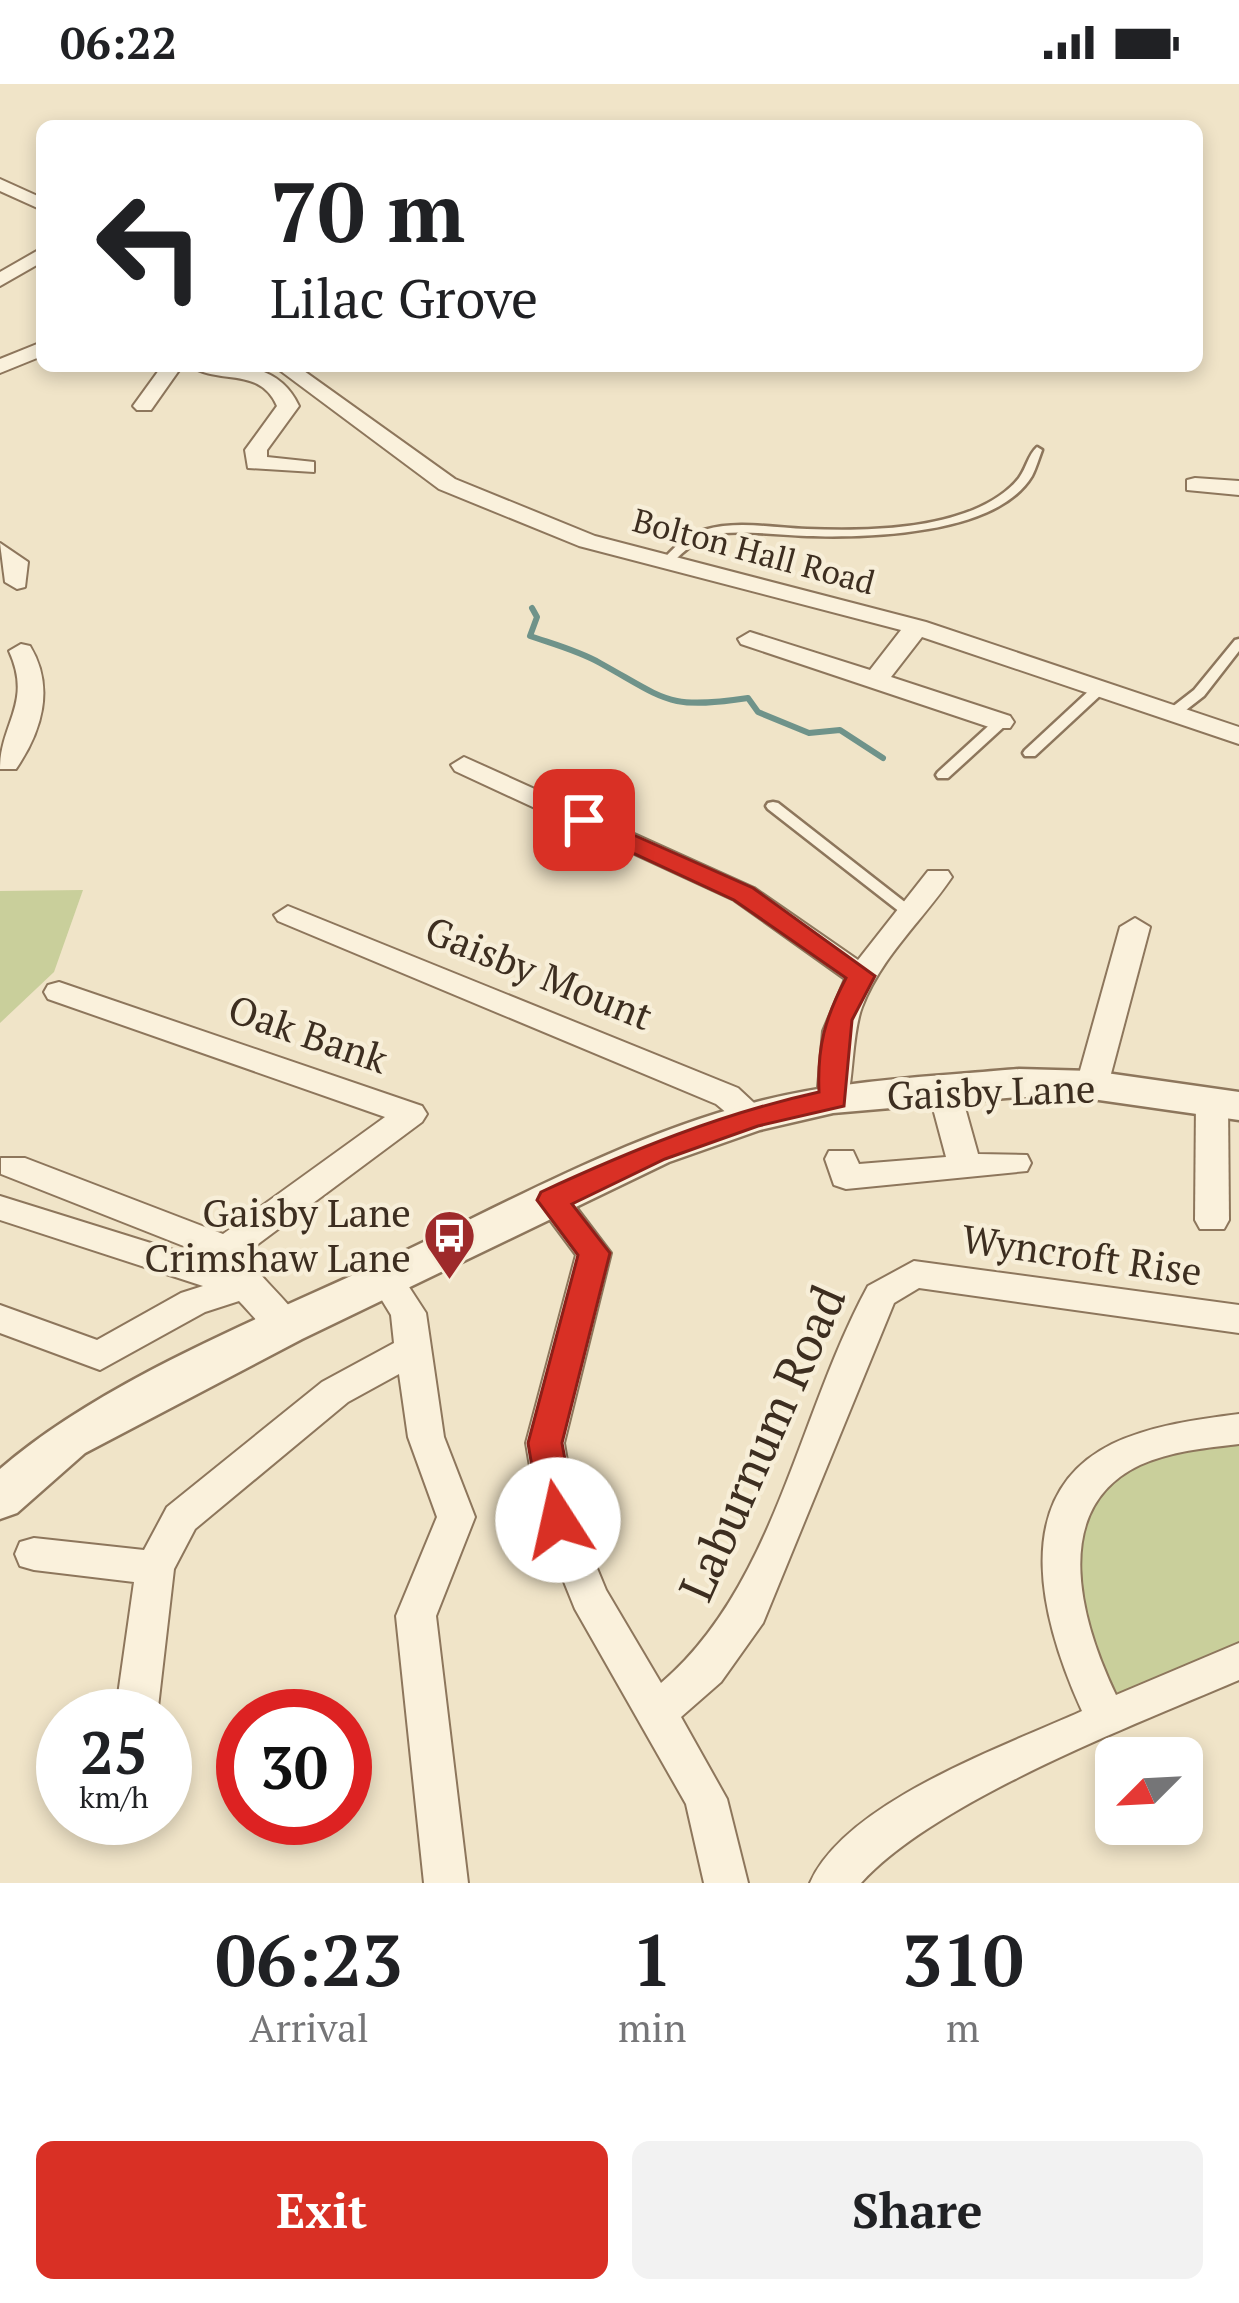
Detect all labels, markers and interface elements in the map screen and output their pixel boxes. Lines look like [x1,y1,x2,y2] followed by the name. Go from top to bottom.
[60,12,177,72] text: 06:22
[270,155,465,266] text: 70 m
[72,168,228,324] icon: left
[270,262,538,333] text: Lilac Grove
[628,498,880,603] street label: Bolton Hall Road
[533,769,635,871] pin
[551,787,617,853] icon: arrive
[418,903,661,1041] street label: Gaisby Mount
[222,982,396,1085] street label: Oak Bank
[886,1061,1096,1121] street label: Gaisby Lane
[144,1186,411,1283] place label: Gaisby Lane Crimshaw Lane
[422,1207,478,1281] bus stop icon: Gaisby Lane Crimshaw Lane
[959,1211,1206,1297] street label: Wyncroft Rise
[663,1275,859,1610] street label: Laburnum Road
[495,1457,621,1583] position arrow
[216,1689,372,1845] speed limit sign: 30
[80,1712,148,1791] text: 25
[1095,1737,1203,1845] north arrow
[1095,1737,1203,1845] map controls
[79,1777,149,1817] text: km/h
[215,1911,403,2007] text: 06:23
[632,1911,673,2007] text: 1
[902,1911,1024,2007] text: 310
[249,2001,369,2053] text: Arrival
[618,2001,686,2053] text: min
[946,2001,980,2053] text: m
[36,2141,608,2279] button: Exit
[632,2141,1203,2279] button: Share

